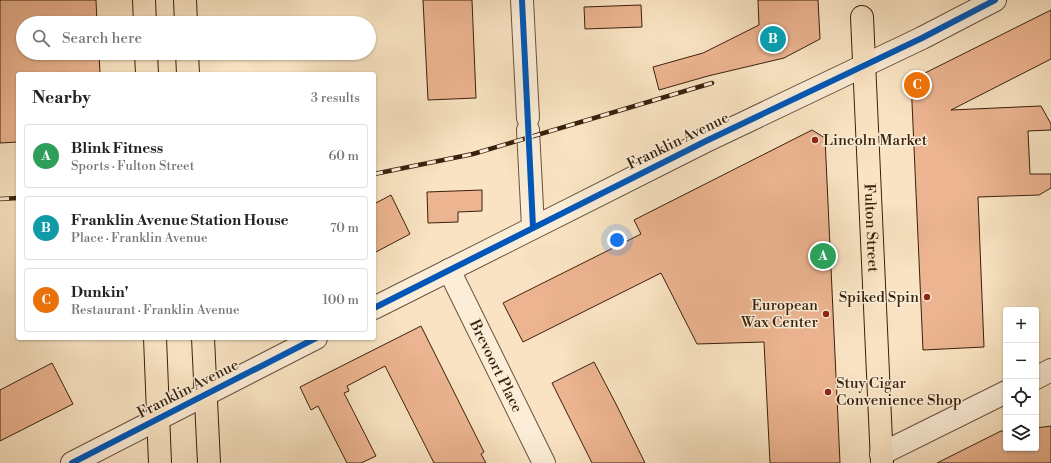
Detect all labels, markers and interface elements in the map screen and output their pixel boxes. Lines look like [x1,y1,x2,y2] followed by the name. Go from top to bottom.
[16,16,376,60] search box
[760,24,786,54] pin: B
[30,27,52,49] icon: search
[62,29,142,48] text: Search here
[904,70,930,100] pin: C
[32,87,91,109] text: Nearby
[311,90,360,106] text: 3 results
[624,108,732,174] street label: Franklin Avenue
[823,131,928,150] place label: Lincoln Market
[810,135,820,145] marker: Lincoln Market
[71,139,163,158] text: Blink Fitness
[41,148,51,164] text: A
[328,148,359,164] text: 60 m
[71,158,194,174] text: Sports · Fulton Street
[860,183,883,273] street label: Fulton Street
[71,211,289,230] text: Franklin Avenue Station House
[41,220,51,236] text: B
[330,220,359,236] text: 70 m
[71,230,207,246] text: Place · Franklin Avenue
[607,230,627,250] your location
[810,241,836,271] pin: A
[71,283,128,302] text: Dunkin'
[839,288,919,307] place label: Spiked Spin
[41,292,51,308] text: C
[323,292,359,308] text: 100 m
[922,292,932,302] marker: Spiked Spin
[740,296,819,332] place label: European Wax Center
[71,302,240,318] text: Restaurant · Franklin Avenue
[1003,307,1039,451] map controls
[1003,307,1039,343] button: +
[821,309,831,319] marker: European Wax Center
[465,316,527,416] street label: Brevoort Place
[1003,343,1039,379] button: −
[134,355,242,423] street label: Franklin Avenue
[836,374,962,410] place label: Stuy Cigar Convenience Shop
[1003,379,1039,415] button: locate
[823,387,833,397] marker: Stuy Cigar Convenience Shop
[1003,415,1039,451] button: layers

